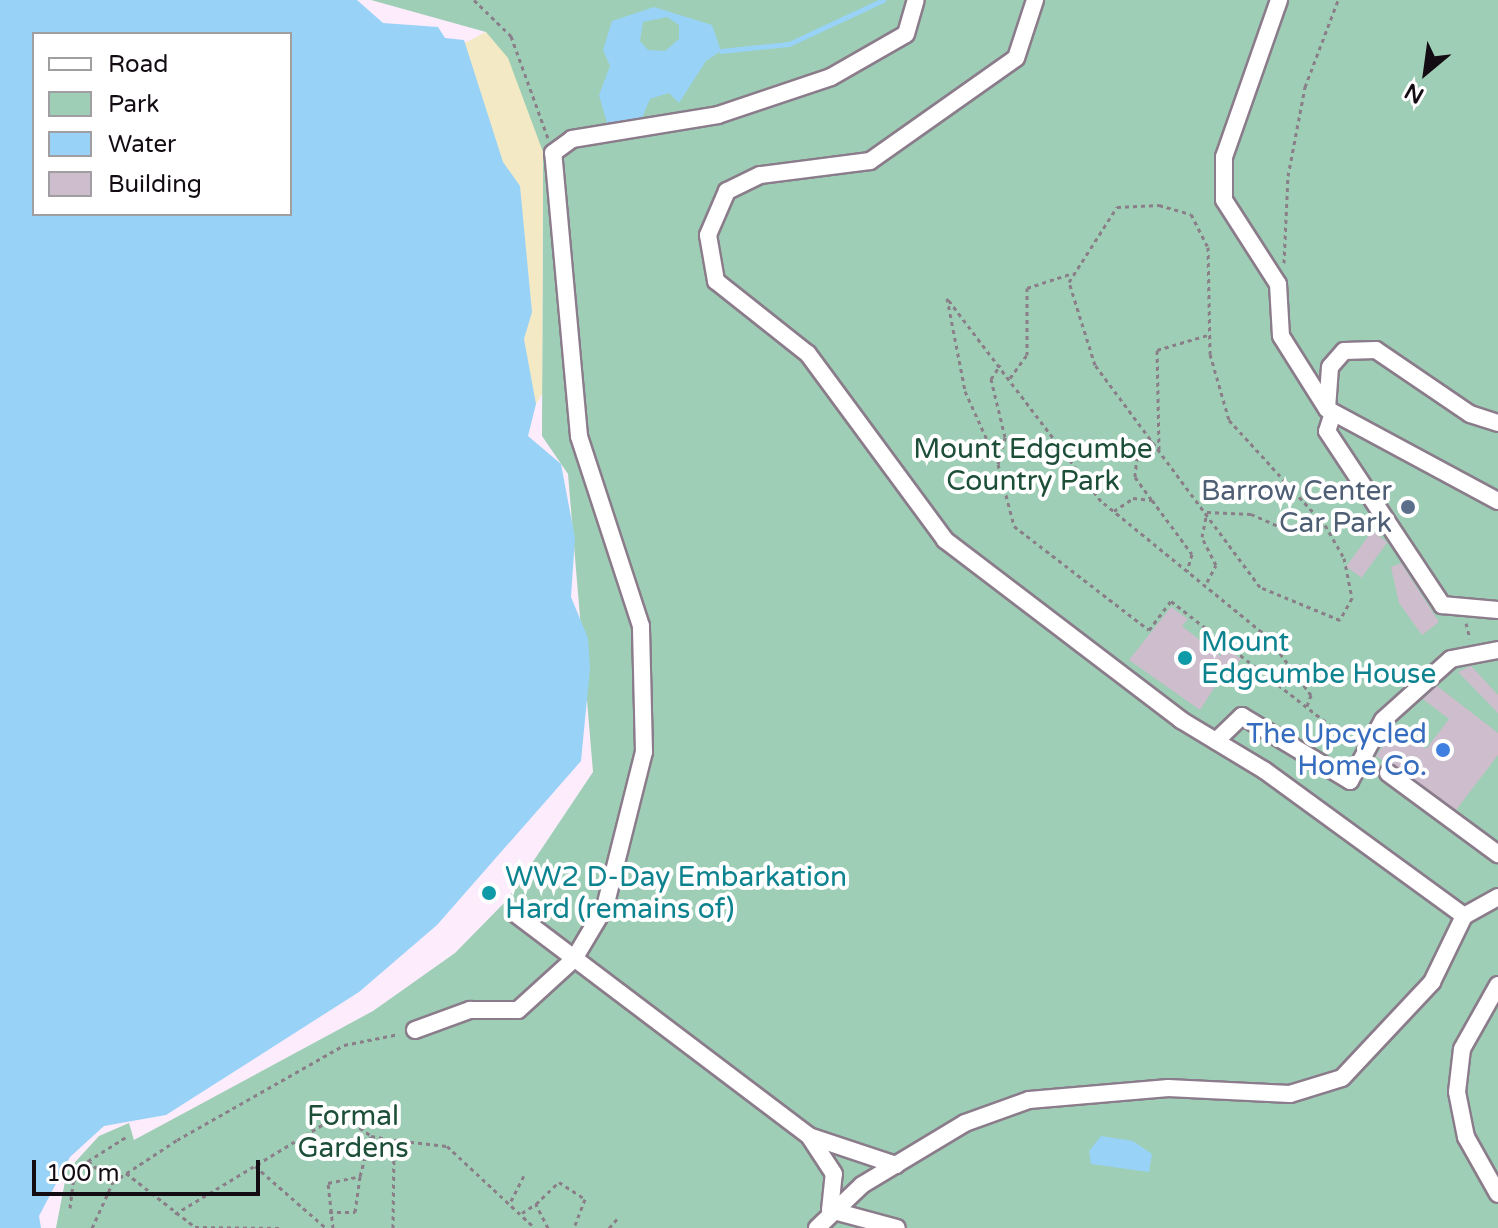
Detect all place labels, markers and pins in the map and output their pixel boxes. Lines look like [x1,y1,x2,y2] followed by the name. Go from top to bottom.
[1201,474,1392,540] place label: Barrow Center Car Park
[1399,498,1417,516] marker: Barrow Center Car Park
[1201,625,1436,691] place label: Mount Edgcumbe House
[1176,649,1194,667] marker: Mount Edgcumbe House
[1246,717,1427,783] place label: The Upcycled Home Co.
[1434,741,1452,759] marker: The Upcycled Home Co.
[505,860,847,926] place label: WW2 D-Day Embarkation Hard (remains of)
[480,884,498,902] marker: WW2 D-Day Embarkation Hard (remains of)

